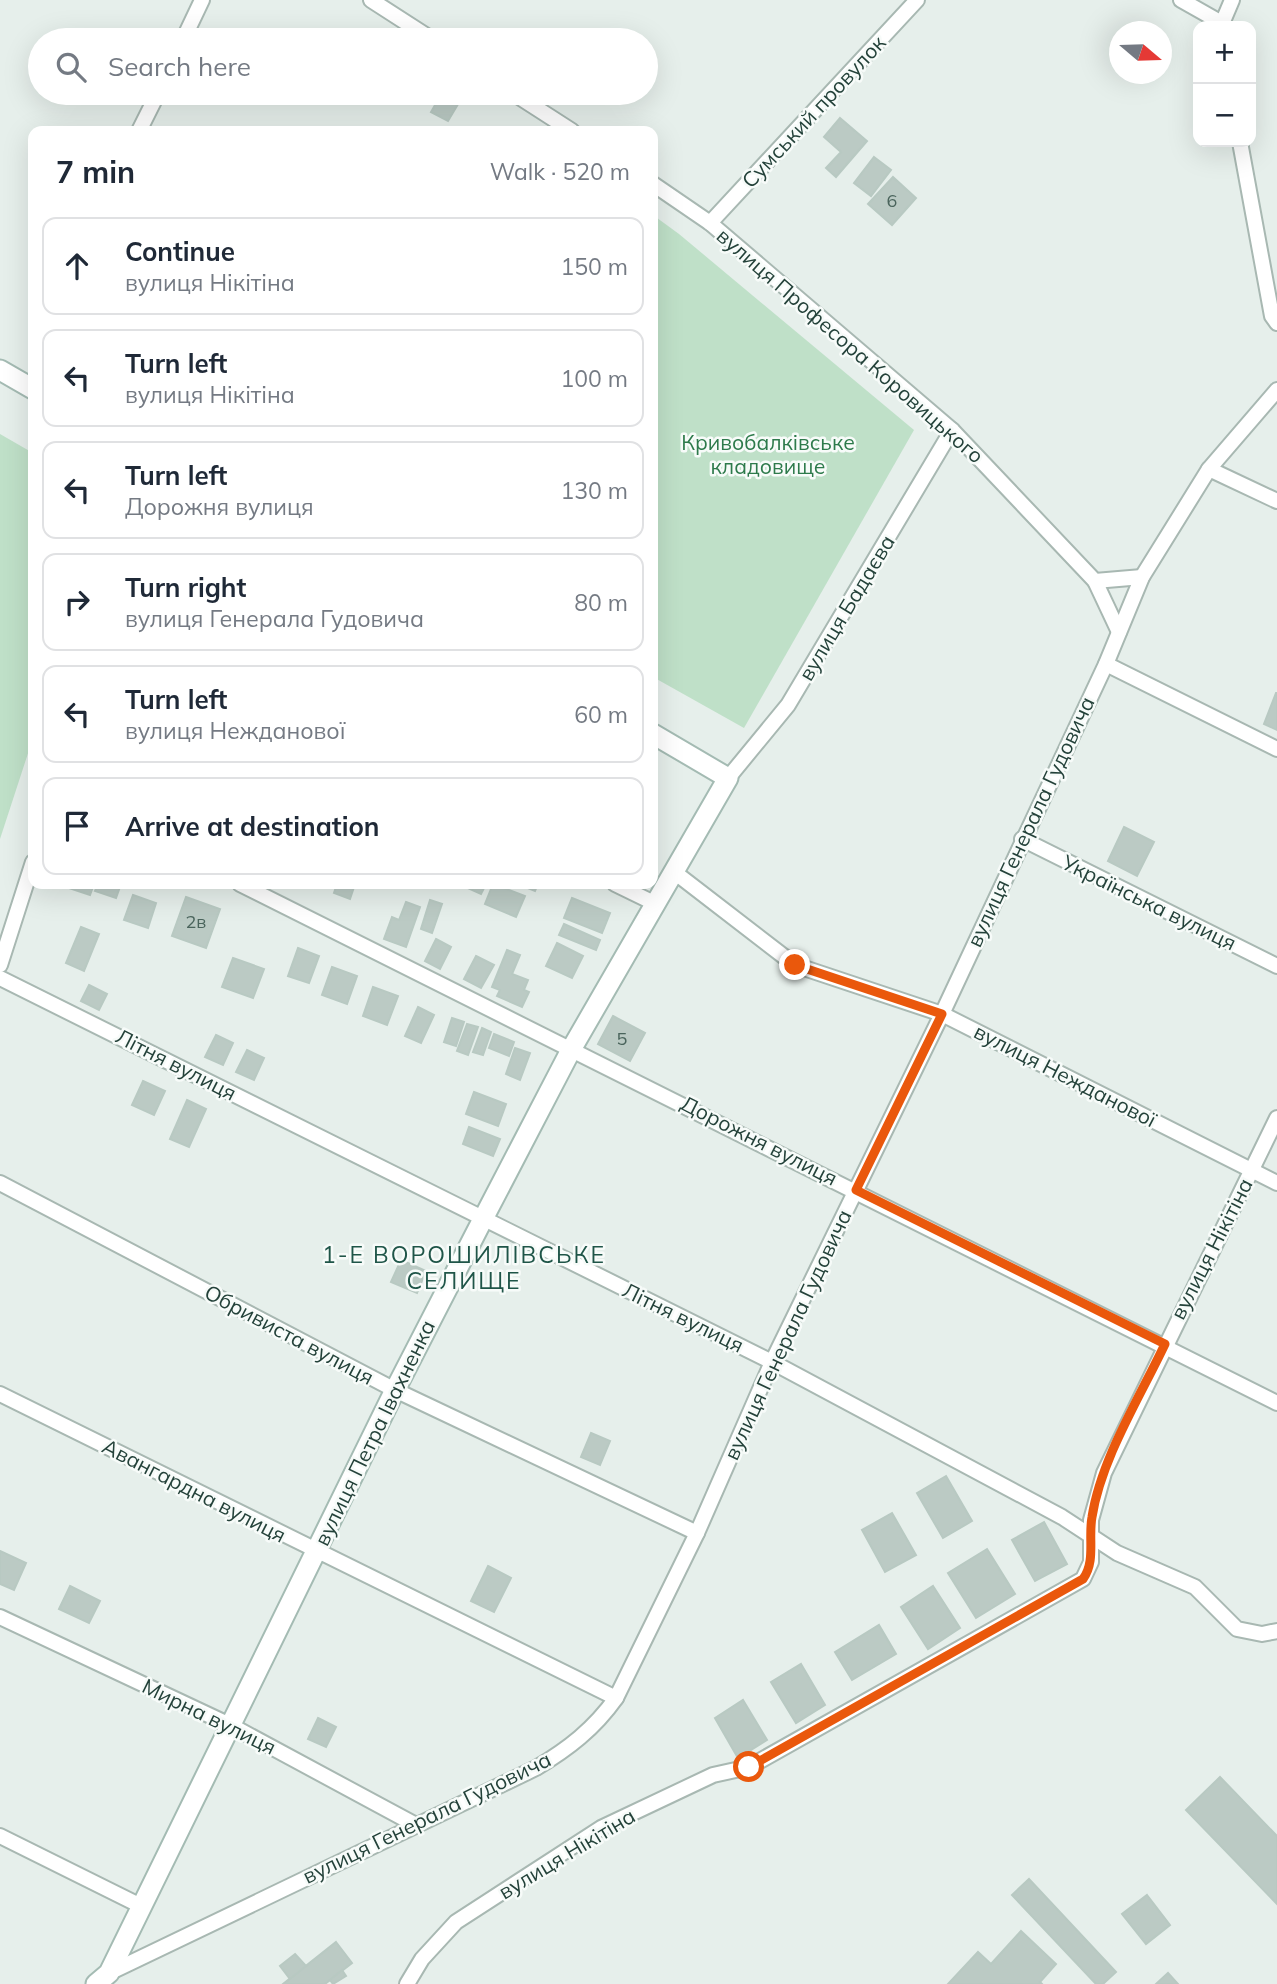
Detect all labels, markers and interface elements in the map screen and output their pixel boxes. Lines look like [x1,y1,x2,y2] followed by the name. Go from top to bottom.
[1109,21,1172,84] north arrow
[1193,21,1256,147] map controls
[1193,21,1256,84] button: +
[28,28,658,105] search box
[736,29,891,193] street label: Сумський провулок
[52,48,90,86] icon: search
[108,50,251,83] text: Search here
[1193,84,1256,147] button: −
[56,153,135,191] text: 7 min
[490,157,630,186] text: Walk · 520 m
[887,189,897,212] house number: 6
[712,222,990,468] street label: вулиця Професора Коровицького
[125,235,235,268] text: Continue
[58,247,96,285] icon: ahead
[560,252,628,281] text: 150 m
[125,268,295,297] text: вулиця Нікітіна
[125,347,227,380] text: Turn left
[58,359,96,397] icon: left
[560,364,628,393] text: 100 m
[125,380,295,409] text: вулиця Нікітіна
[681,429,855,479] park label: Кривобалківське кладовище
[125,459,227,492] text: Turn left
[58,471,96,509] icon: left
[560,476,628,505] text: 130 m
[125,492,314,521] text: Дорожня вулиця
[792,530,900,685] street label: вулиця Бадаєва
[125,571,246,604] text: Turn right
[58,583,96,621] icon: right
[574,588,628,617] text: 80 m
[125,604,424,633] text: вулиця Генерала Гудовича
[125,683,227,716] text: Turn left
[961,692,1100,951] street label: вулиця Генерала Гудовича
[58,695,96,733] icon: left
[574,700,628,729] text: 60 m
[125,716,345,745] text: вулиця Нежданової
[58,807,96,845] icon: arrive
[125,810,380,843] text: Arrive at destination
[1057,848,1241,956] street label: Українська вулиця
[186,910,206,933] house number: 2в
[779,949,810,980] route end
[970,1018,1162,1133] street label: вулиця Нежданової
[112,1023,241,1106] street label: Літня вулиця
[617,1027,628,1050] house number: 5
[677,1089,842,1191] street label: Дорожня вулиця
[1164,1174,1258,1324] street label: вулиця Нікітіна
[718,1205,857,1464] street label: вулиця Генерала Гудовича
[322,1240,606,1295] district label: 1-Е ВОРОШИЛІВСЬКЕ СЕЛИЩЕ
[618,1276,748,1358] street label: Літня вулиця
[200,1278,379,1390] street label: Обривиста вулиця
[308,1316,440,1550] street label: вулиця Петра Івахненка
[98,1433,291,1548] street label: Авангардна вулиця
[138,1672,281,1760] street label: Мирна вулиця
[298,1746,555,1889] street label: вулиця Генерала Гудовича
[733,1751,764,1782] route start
[493,1802,640,1904] street label: вулиця Нікітіна

